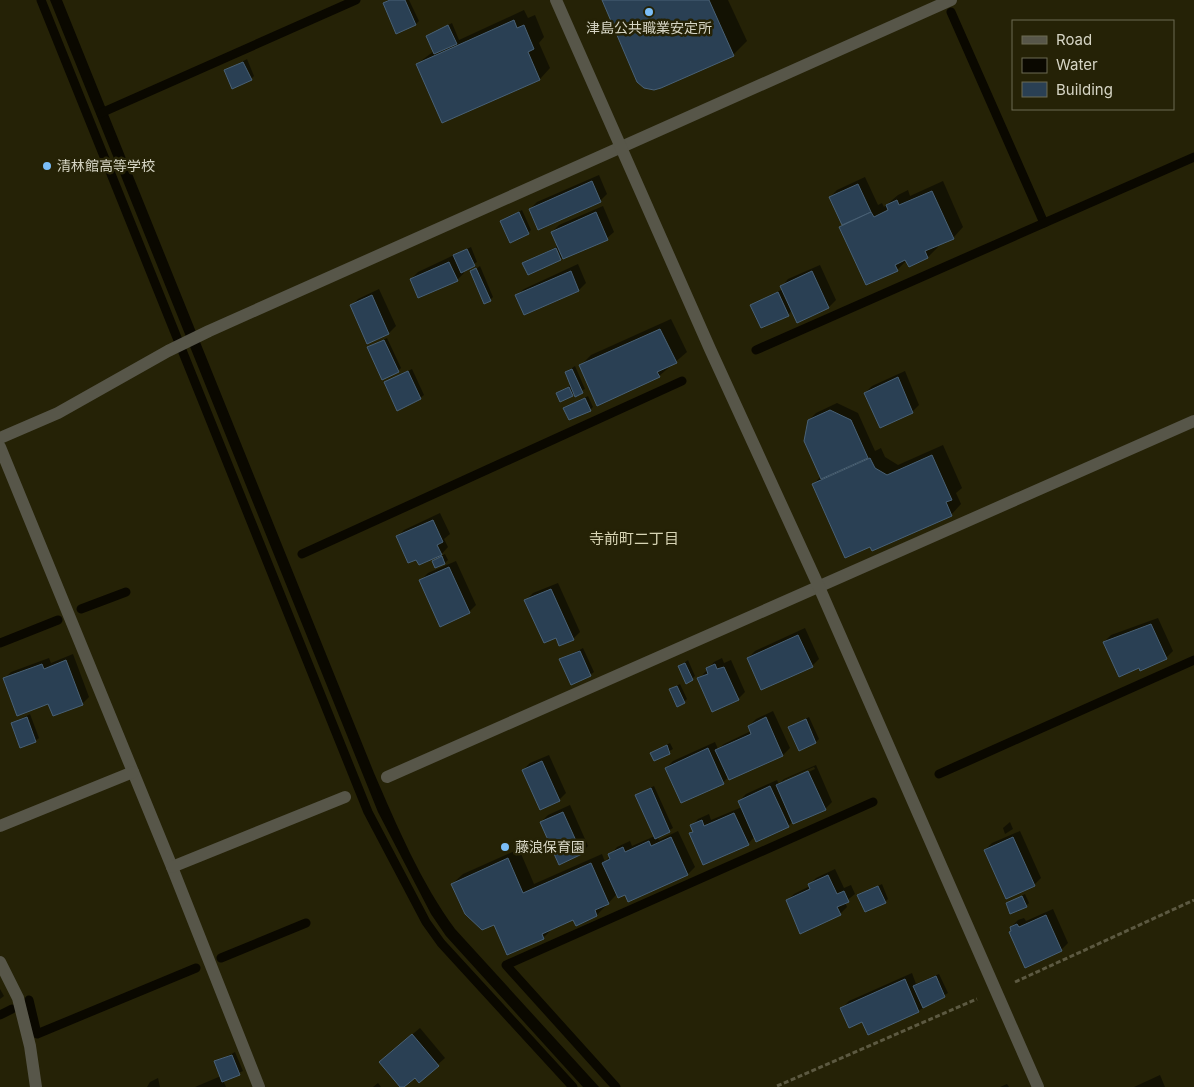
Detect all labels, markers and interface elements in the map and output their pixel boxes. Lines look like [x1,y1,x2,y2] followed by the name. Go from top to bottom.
[643,6,655,18] marker: 津島公共職業安定所
[586,19,712,36] place label: 津島公共職業安定所
[1012,20,1174,110] legend
[1056,30,1092,49] text: Road
[1056,55,1098,74] text: Water
[1056,80,1113,99] text: Building
[57,157,155,174] place label: 清林館高等学校
[41,160,53,172] marker: 清林館高等学校
[589,529,679,548] district label: 寺前町二丁目
[515,838,585,855] place label: 藤浪保育園
[499,841,511,853] marker: 藤浪保育園

